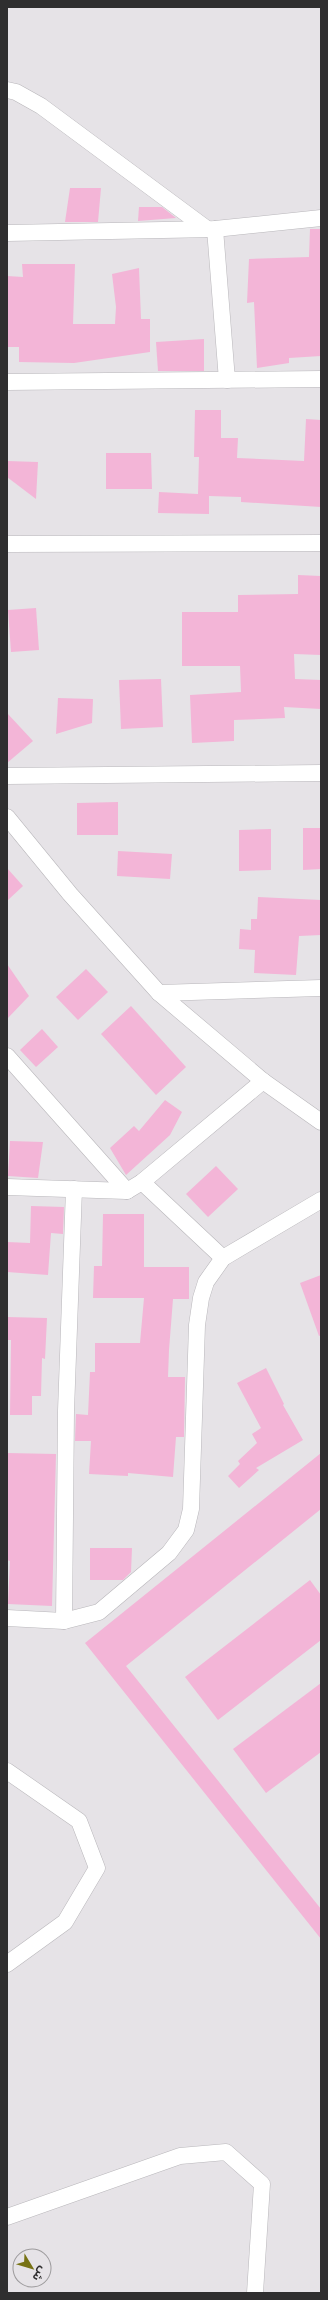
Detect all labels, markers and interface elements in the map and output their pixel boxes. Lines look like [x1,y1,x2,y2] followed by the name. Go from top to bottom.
[12,2248,52,2288] north arrow
[30,2264,49,2284] text: ش

